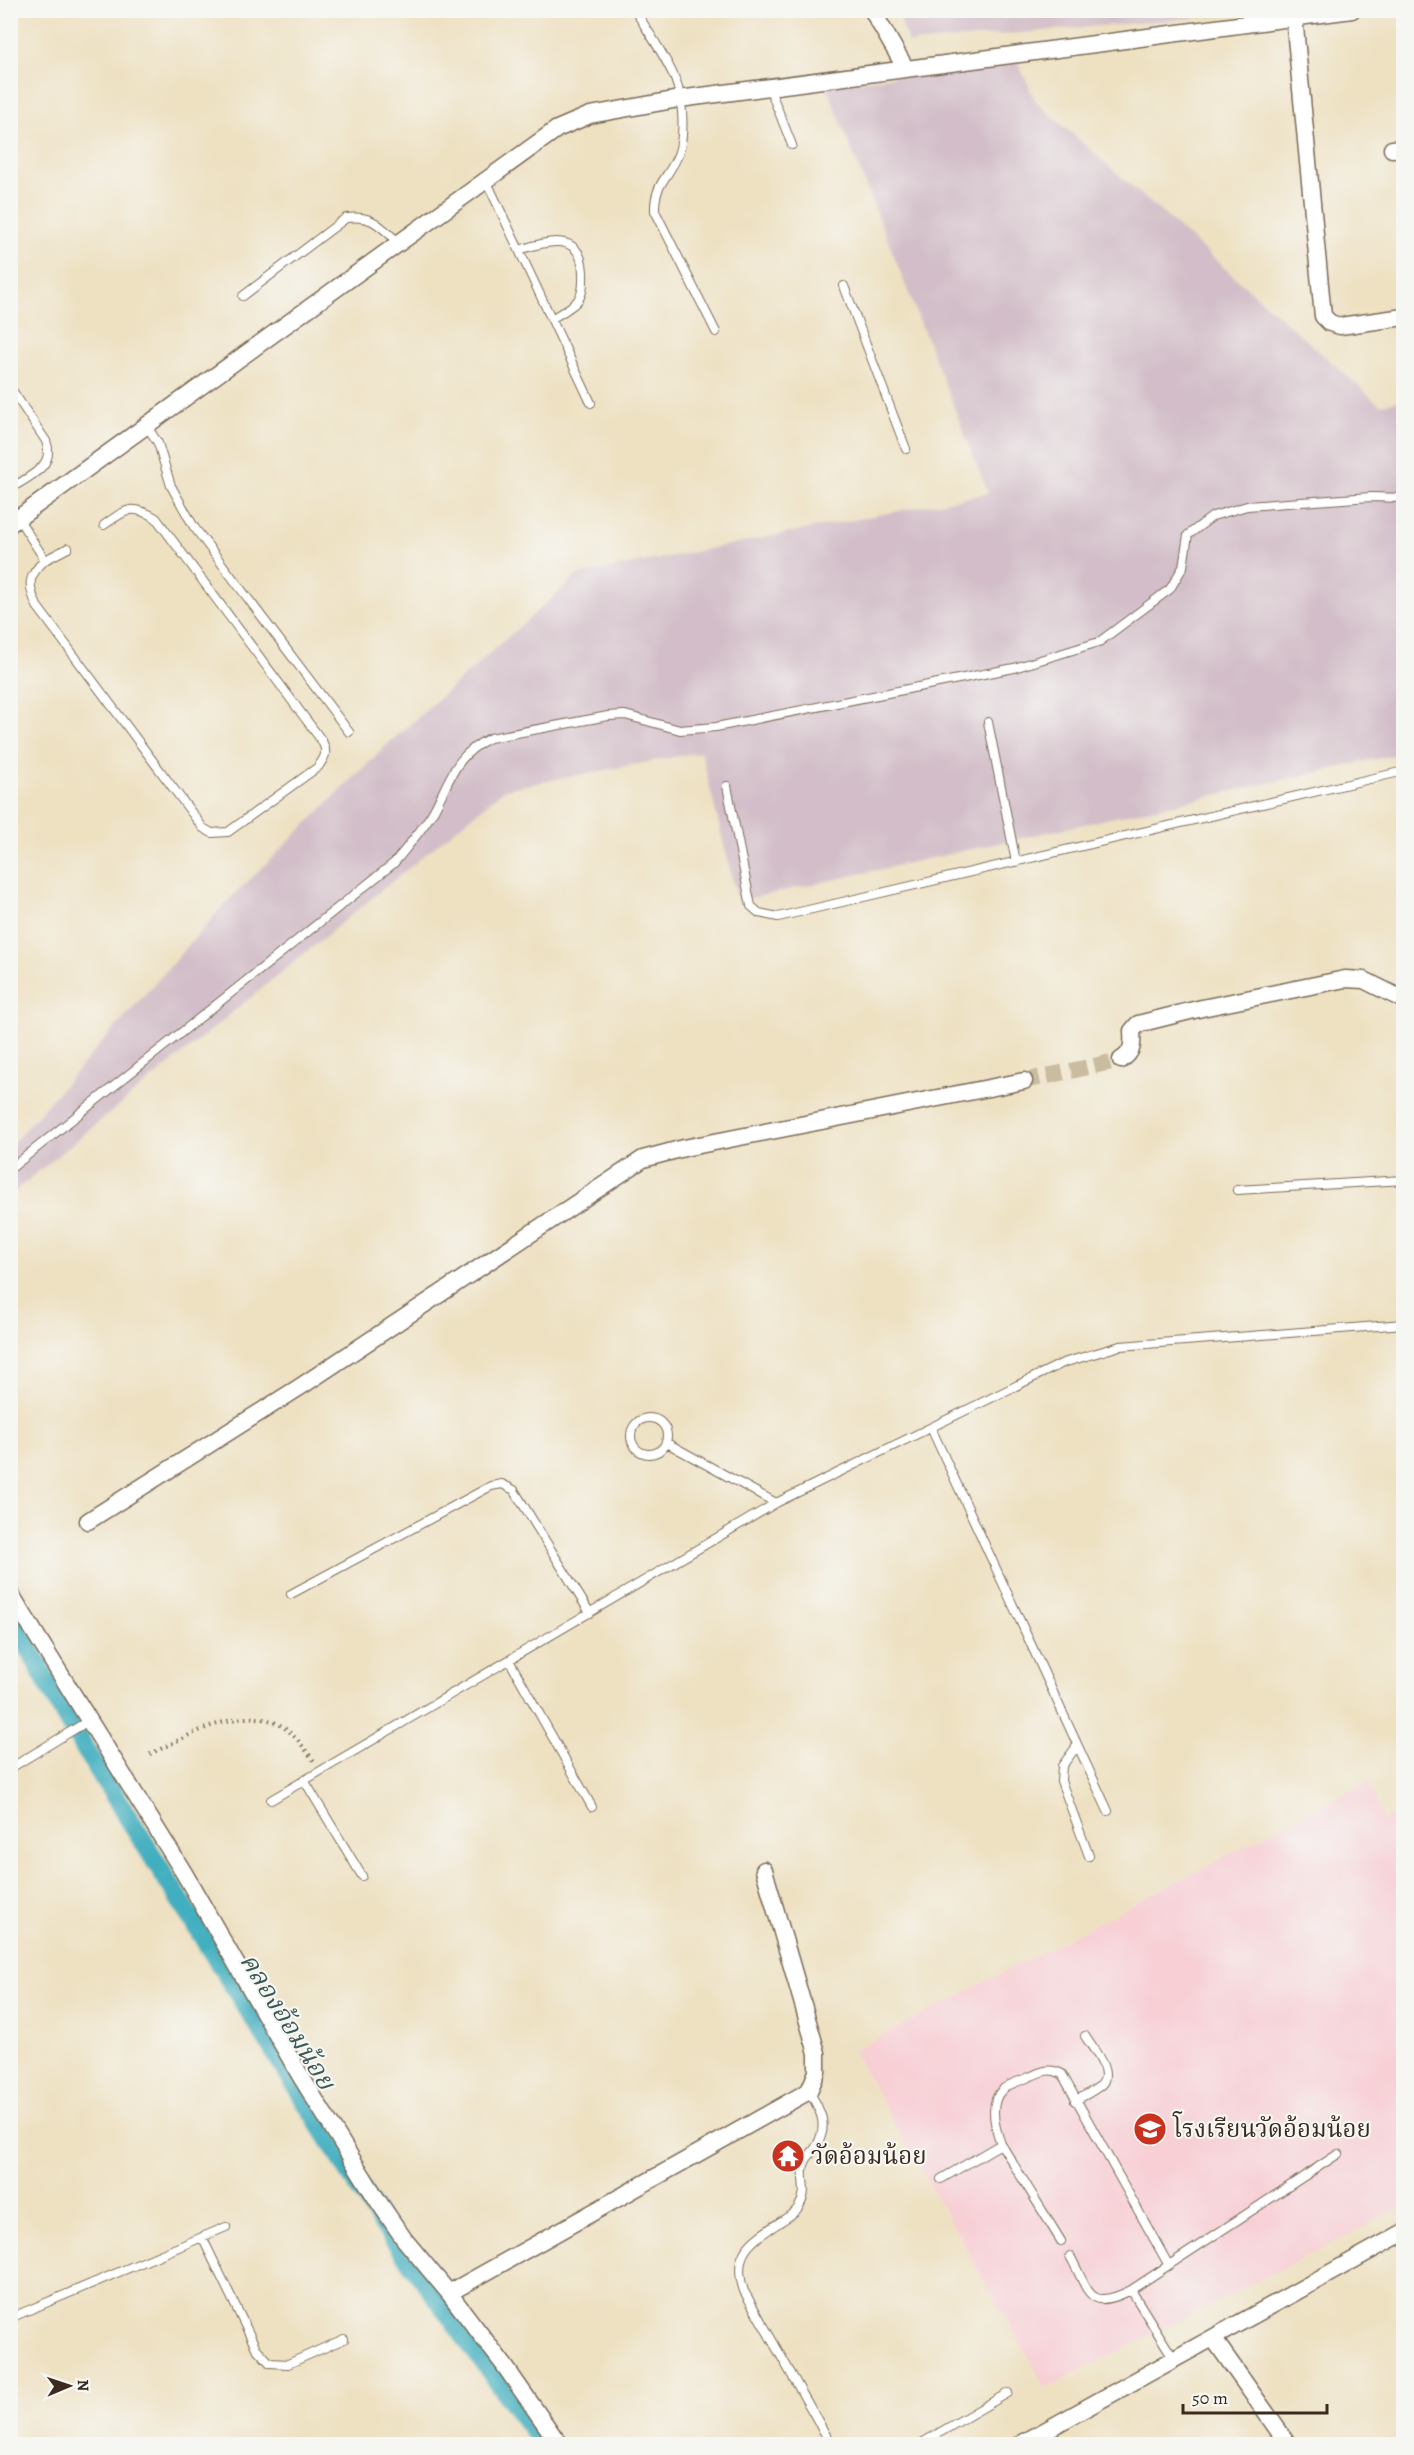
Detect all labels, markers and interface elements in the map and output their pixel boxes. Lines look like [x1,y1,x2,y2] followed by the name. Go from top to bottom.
[232,1946,344,2098] water label: คลองอ้อมน้อย
[1132,2111,1168,2147] school or university icon: โรงเรียนวัดอ้อมน้อย
[1172,2111,1371,2145] place label: โรงเรียนวัดอ้อมน้อย
[770,2138,806,2174] temple icon: วัดอ้อมน้อย
[811,2140,927,2172] place label: วัดอ้อมน้อย
[39,2356,99,2416] north arrow
[1183,2377,1327,2415] scale bar
[72,2379,94,2392] text: N
[1192,2386,1228,2410] text: 50 m

